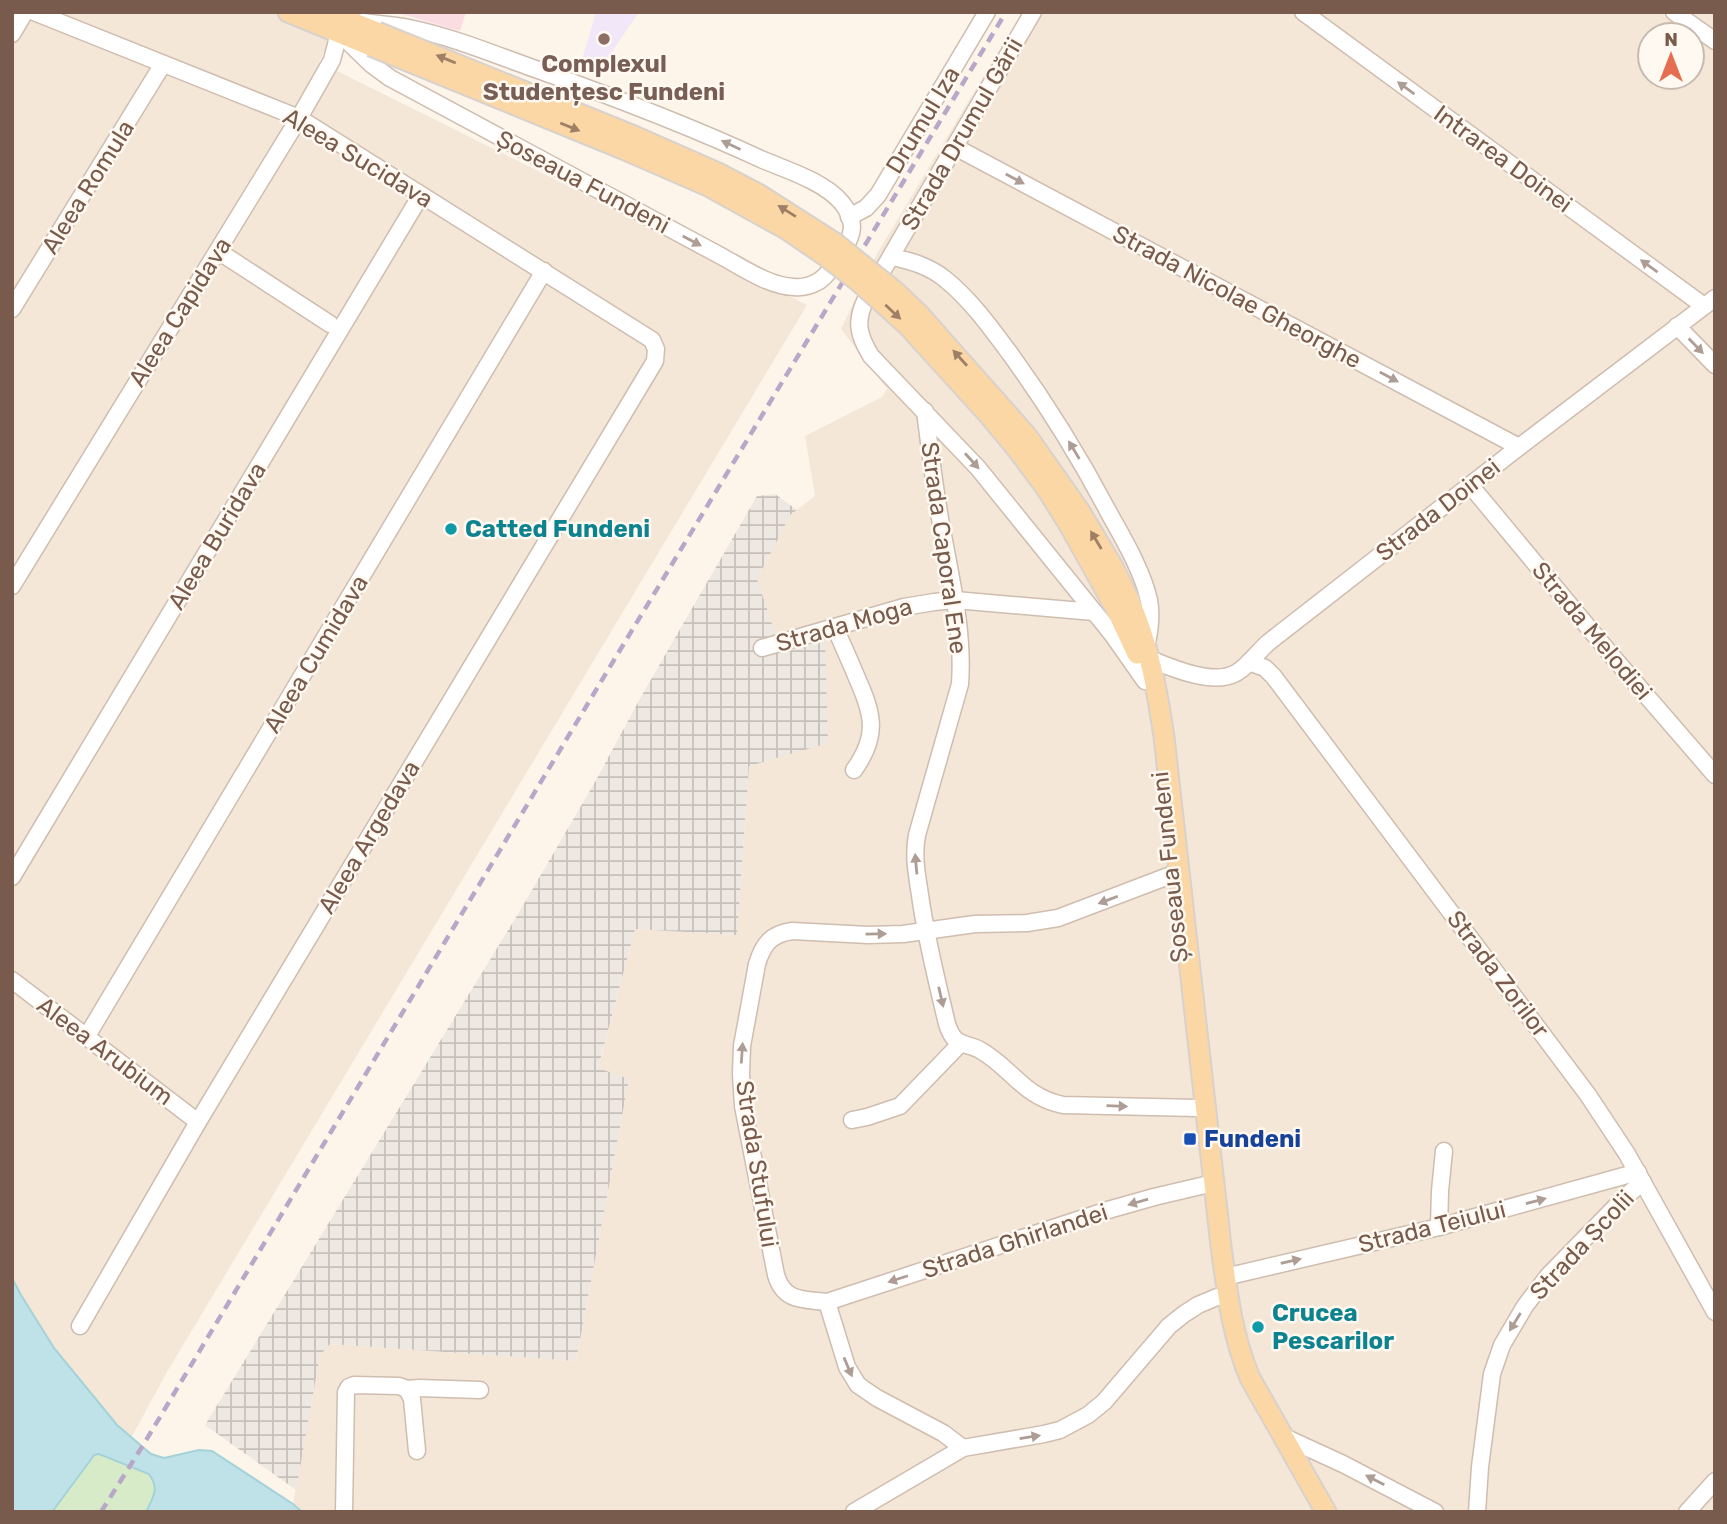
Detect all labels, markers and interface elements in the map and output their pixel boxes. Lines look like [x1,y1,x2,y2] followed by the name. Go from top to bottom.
[1636,21,1706,91] north arrow
[1664,28,1678,51] text: N
[596,31,612,47] marker: Complexul Studențesc Fundeni
[895,33,1029,235] street label: Strada Drumul Gării
[483,50,725,106] place label: Complexul Studențesc Fundeni
[435,54,456,65] one-way arrow
[880,62,966,178] street label: Drumul Iza
[1397,81,1415,95] one-way arrow
[1428,100,1578,218] street label: Intrarea Doinei
[278,102,438,214] street label: Aleea Sucidava
[36,115,140,259] street label: Aleea Romula
[560,122,581,133] one-way arrow
[492,125,674,239] street label: Șoseaua Fundeni
[721,139,741,151] one-way arrow
[1005,173,1025,185] one-way arrow
[778,205,797,218] one-way arrow
[1108,220,1366,374] street label: Strada Nicolae Gheorghe
[123,232,237,392] street label: Aleea Capidava
[682,235,702,247] one-way arrow
[1639,259,1658,273] one-way arrow
[884,304,902,320] one-way arrow
[1687,337,1703,354] one-way arrow
[953,350,968,367] one-way arrow
[1379,372,1399,383] one-way arrow
[915,440,973,656] street label: Strada Caporal Ene
[1068,441,1081,460] one-way arrow
[963,453,979,470] one-way arrow
[1370,453,1506,567] street label: Strada Doinei
[162,457,272,615] street label: Aleea Buridava
[465,515,650,543] place label: Catted Fundeni
[443,521,459,537] marker: Catted Fundeni
[1090,530,1103,549] one-way arrow
[1526,556,1658,706] street label: Strada Melodiei
[258,570,374,738] street label: Aleea Cumidava
[773,592,915,658] street label: Strada Moga
[312,755,426,919] street label: Aleea Argedava
[1146,770,1194,964] street label: Șoseaua Fundeni
[910,852,921,874] one-way arrow
[1097,895,1118,906] one-way arrow
[1441,905,1555,1043] street label: Strada Zorilor
[865,929,887,940] one-way arrow
[936,987,947,1009] one-way arrow
[32,991,178,1111] street label: Aleea Arubium
[737,1042,748,1064] one-way arrow
[730,1079,784,1249] street label: Strada Stufului
[1106,1100,1128,1112] one-way arrow
[1204,1125,1301,1153] place label: Fundeni
[1182,1131,1198,1147] marker: Fundeni
[1524,1185,1640,1305] street label: Strada Școlii
[1356,1195,1508,1259] street label: Strada Teiului
[1525,1195,1547,1206] one-way arrow
[1128,1197,1149,1207] one-way arrow
[919,1198,1111,1284] street label: Strada Ghirlandei
[1280,1255,1302,1266] one-way arrow
[888,1274,909,1284] one-way arrow
[1272,1299,1394,1355] place label: Crucea Pescarilor
[1509,1313,1522,1332] one-way arrow
[1250,1319,1266,1335] marker: Crucea Pescarilor
[842,1357,854,1377] one-way arrow
[1019,1431,1041,1442] one-way arrow
[1365,1475,1385,1486] one-way arrow

